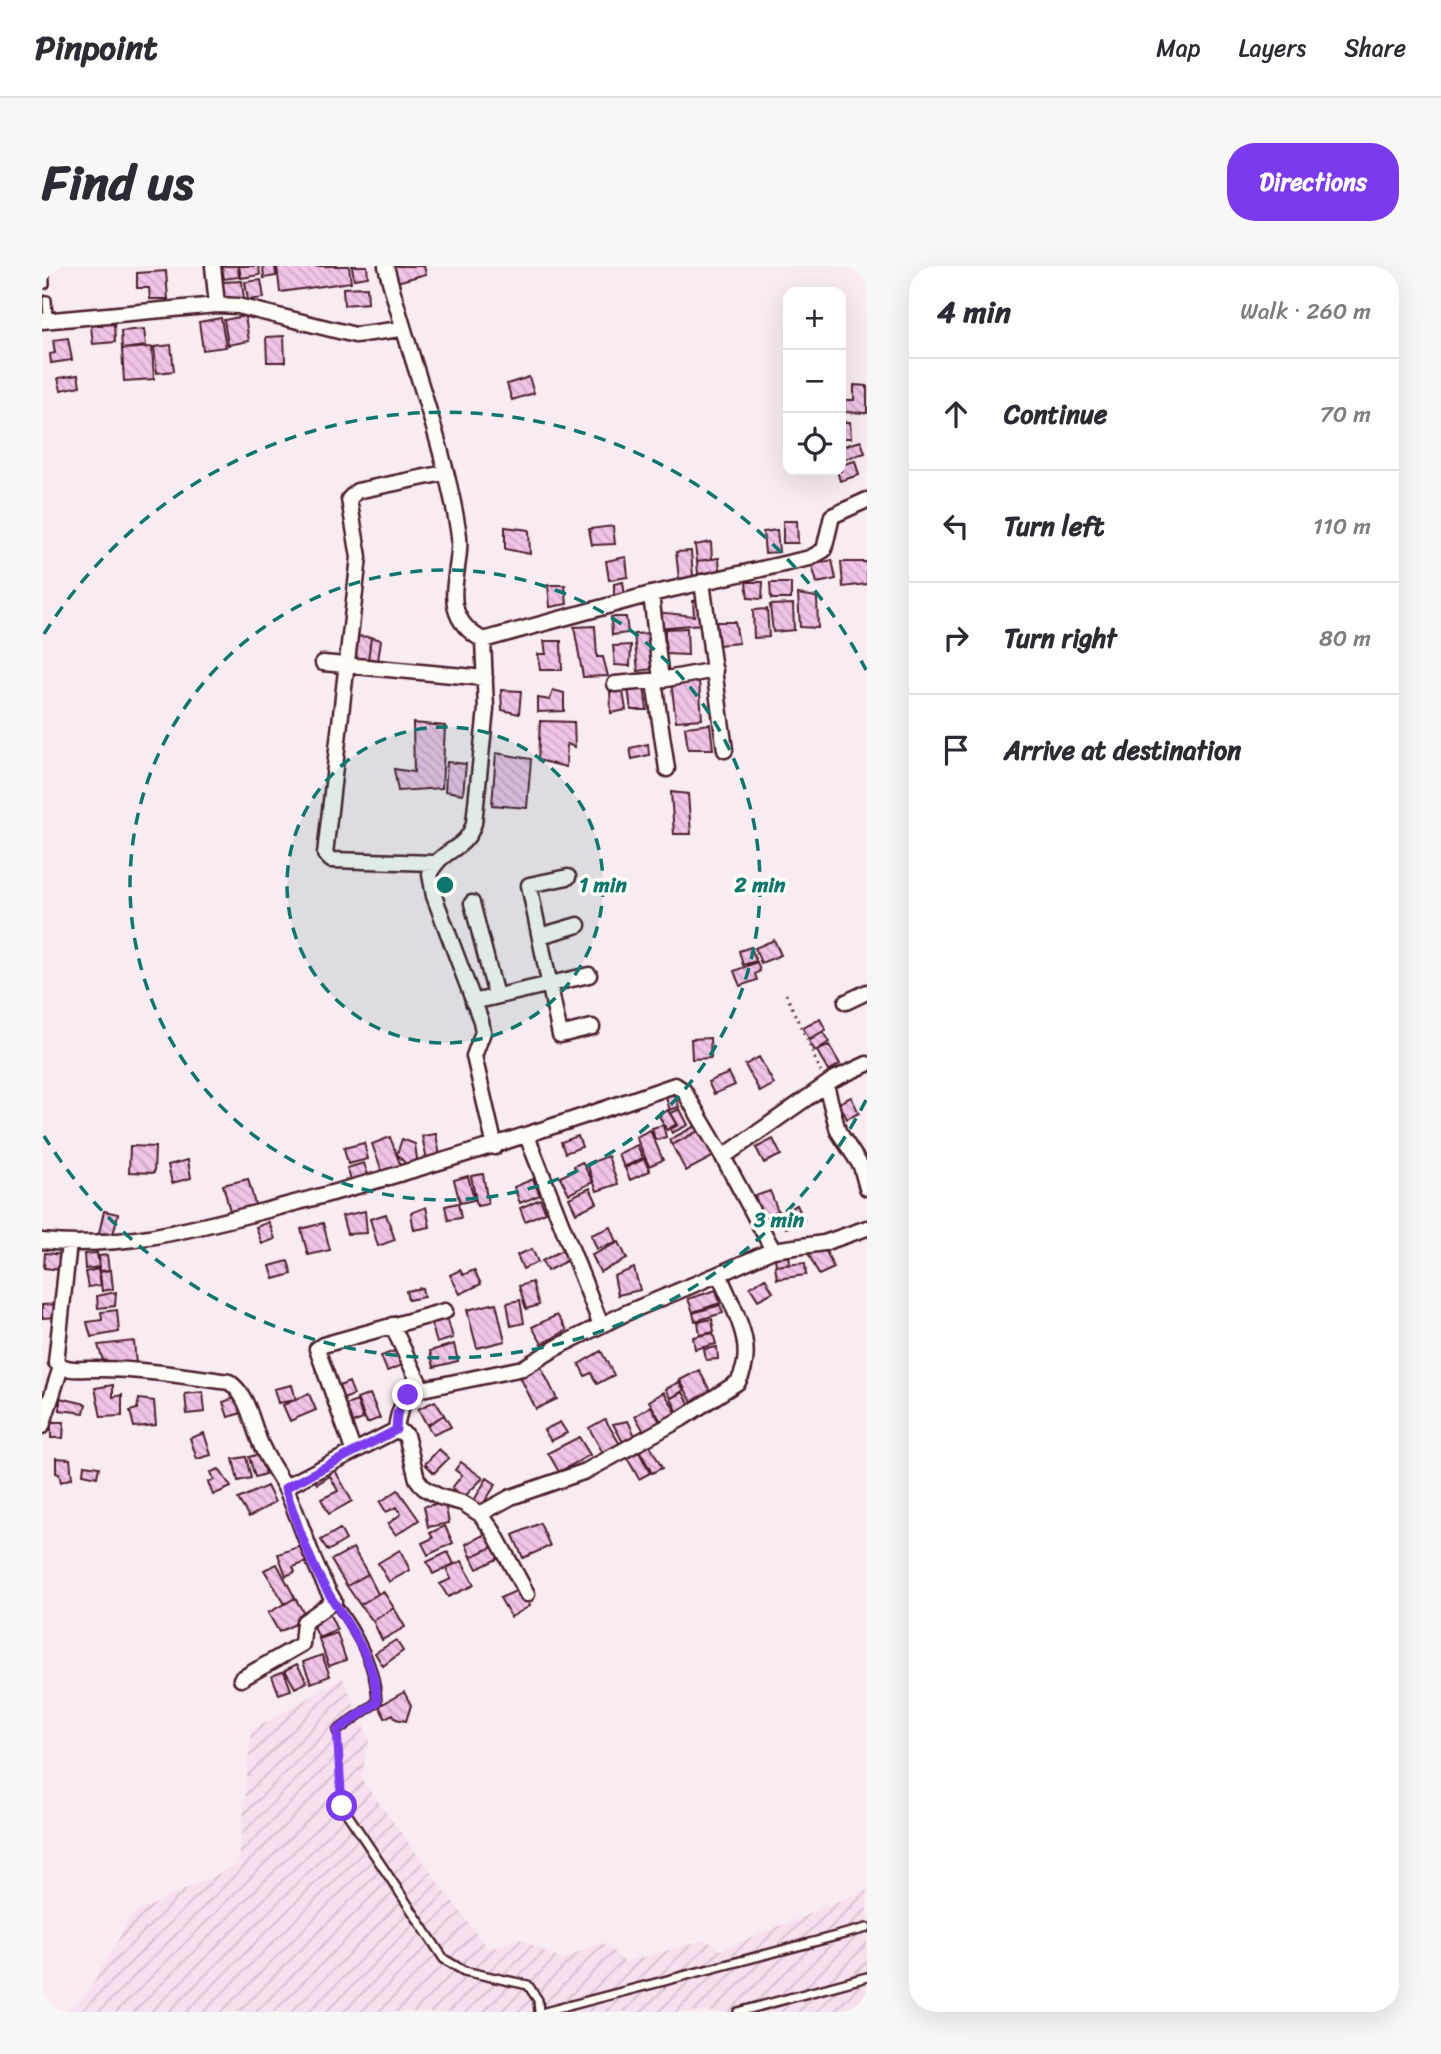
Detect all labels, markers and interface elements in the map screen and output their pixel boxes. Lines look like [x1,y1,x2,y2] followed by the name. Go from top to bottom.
[35,19,158,77] text: Pinpoint
[1156,27,1201,69] text: Map
[1239,27,1306,69] text: Layers
[1344,27,1406,69] text: Share
[42,139,194,226] text: Find us
[1227,143,1399,221] button: Directions
[937,285,1011,339] text: 4 min
[783,287,846,476] map controls
[783,287,846,350] button: +
[1240,291,1371,332] text: Walk · 260 m
[783,350,846,413] button: −
[1004,391,1107,437] text: Continue
[1320,394,1371,435] text: 70 m
[937,395,975,433] icon: ahead
[783,413,846,476] button: locate
[1004,503,1104,549] text: Turn left
[1313,506,1371,547] text: 110 m
[937,507,975,545] icon: left
[1004,615,1117,661] text: Turn right
[1319,618,1371,659] text: 80 m
[937,619,975,657] icon: right
[1004,727,1241,773] text: Arrive at destination
[937,731,975,769] icon: arrive
[579,866,628,904] text: 1 min
[734,866,786,904] text: 2 min
[433,873,457,897] centre of rings
[753,1201,805,1239] text: 3 min
[392,1379,423,1410] route end
[326,1790,357,1821] route start

